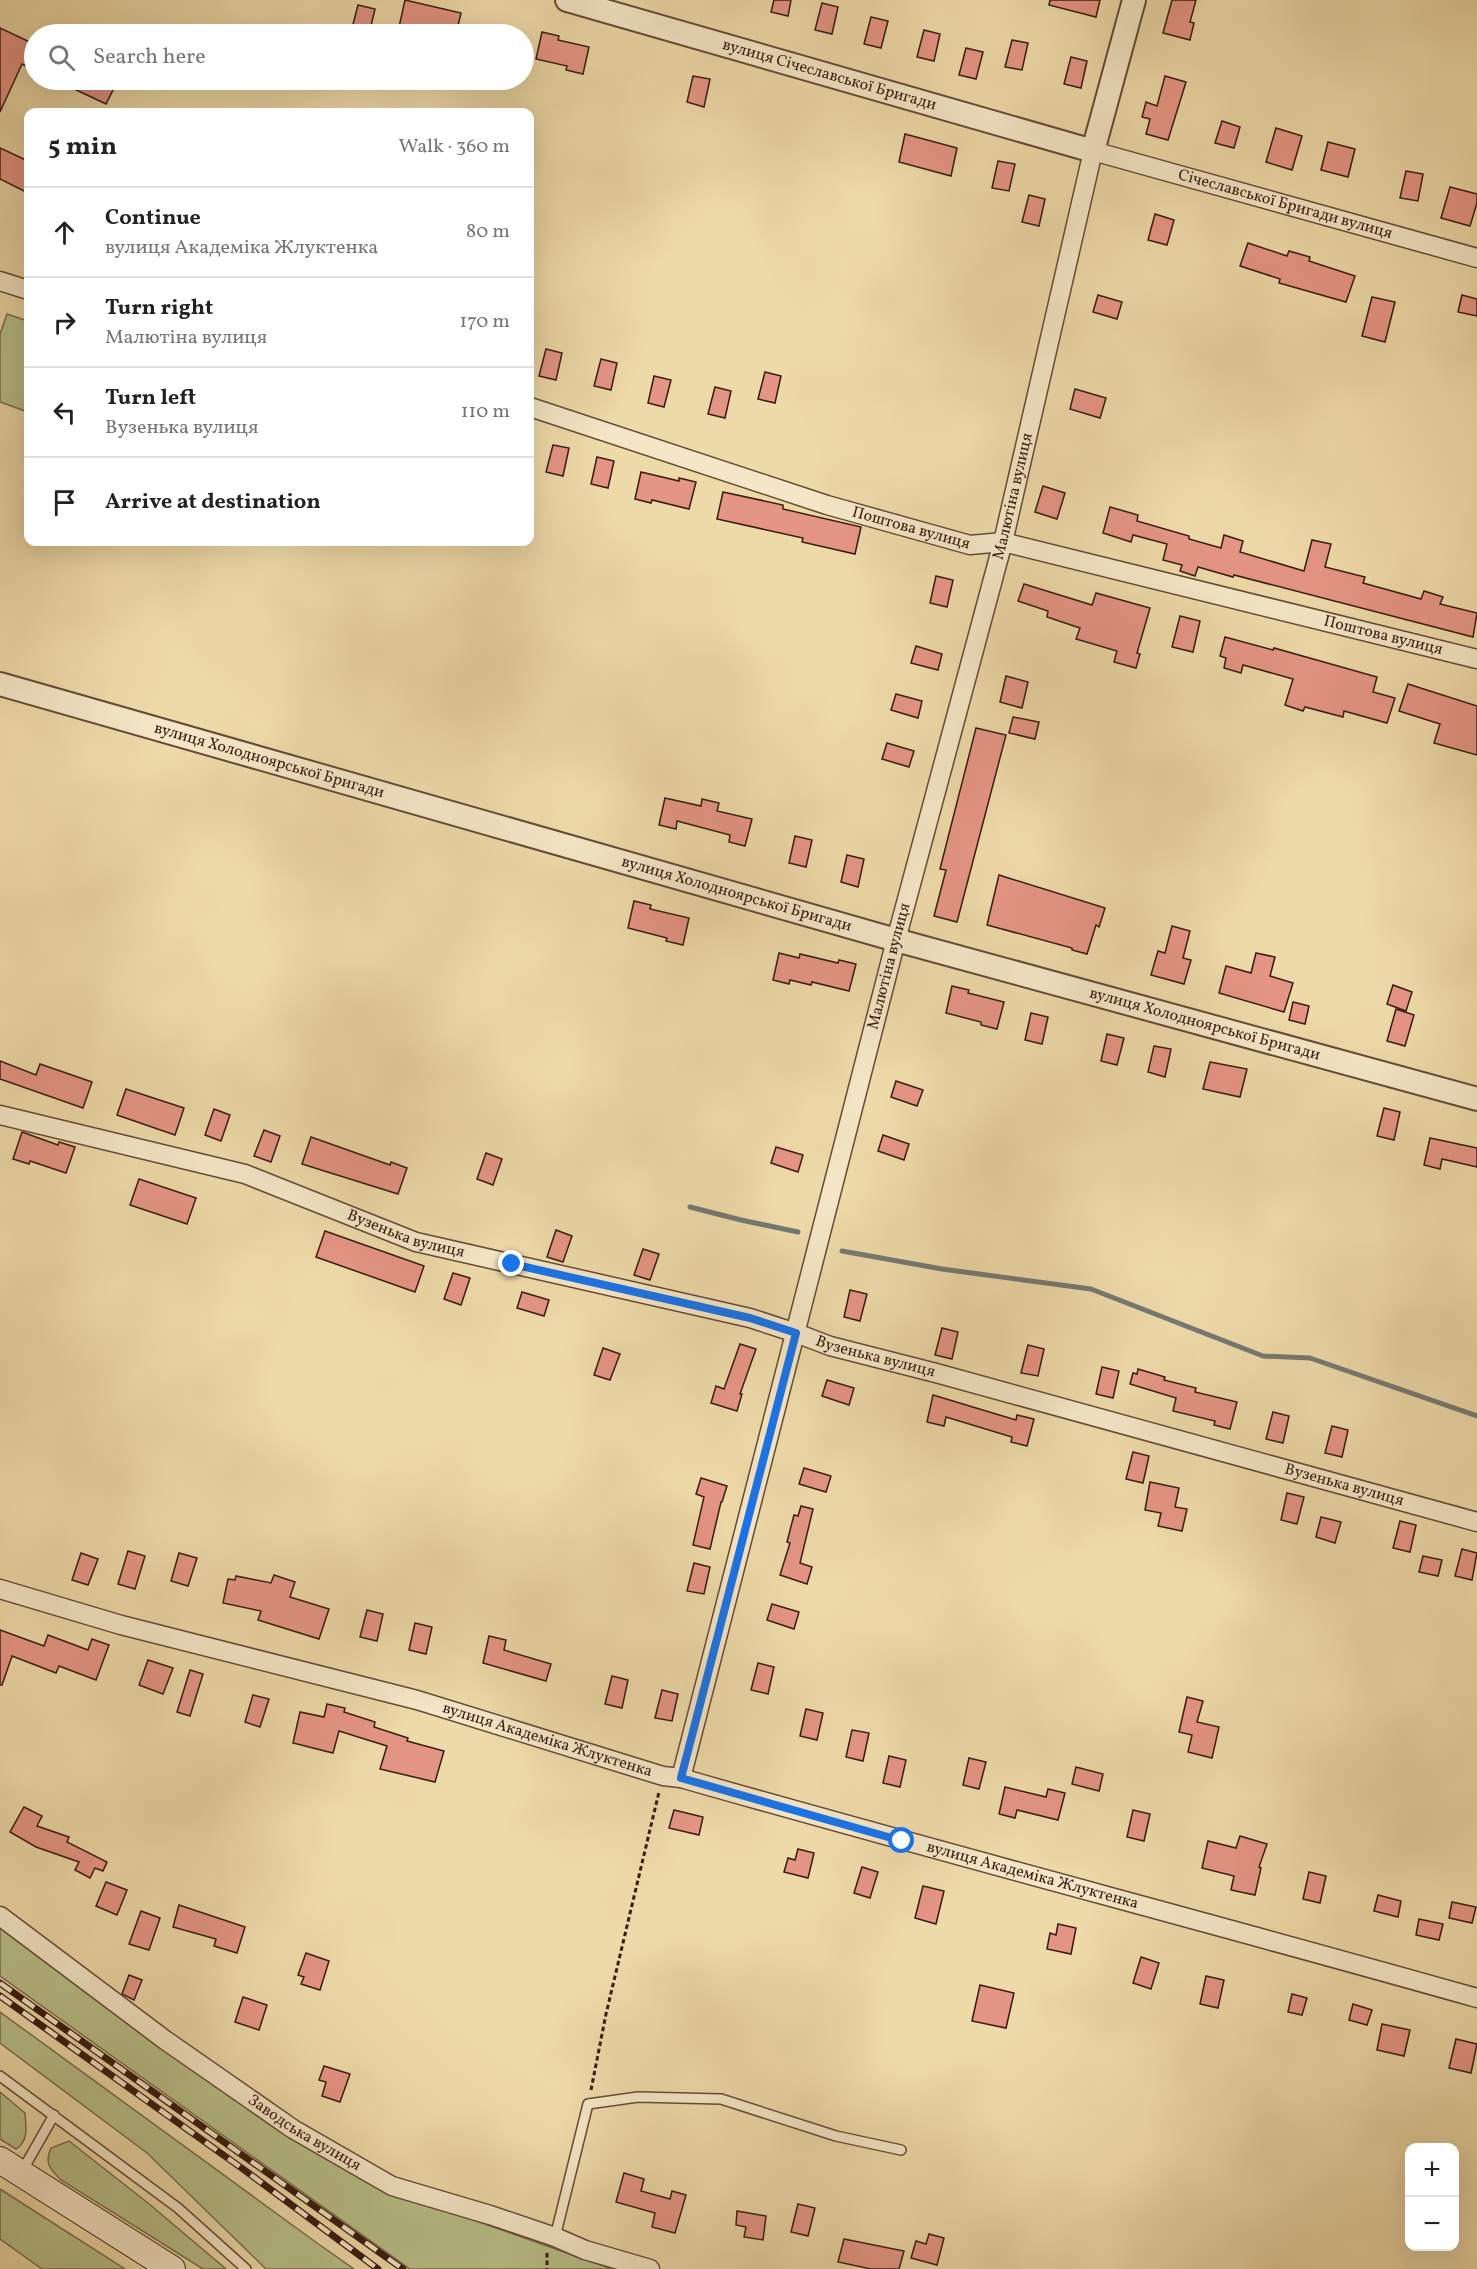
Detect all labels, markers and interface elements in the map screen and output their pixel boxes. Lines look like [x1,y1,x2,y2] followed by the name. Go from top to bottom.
[24,24,534,90] search box
[720,34,939,117] street label: вулиця Січеславської Бригади
[45,41,78,74] icon: search
[93,42,206,73] text: Search here
[48,129,117,165] text: 5 min
[398,133,510,161] text: Walk · 360 m
[1175,164,1395,245] street label: Січеславської Бригади вулиця
[105,203,201,234] text: Continue
[48,216,81,249] icon: ahead
[466,218,510,246] text: 80 m
[105,234,378,262] text: вулиця Академіка Жлуктенка
[105,293,213,324] text: Turn right
[48,306,81,339] icon: right
[460,308,510,336] text: 170 m
[105,324,267,352] text: Малютіна вулиця
[105,383,196,414] text: Turn left
[48,396,81,429] icon: left
[461,398,510,426] text: 110 m
[105,414,258,442] text: Вузенька вулиця
[988,431,1039,562] street label: Малютіна вулиця
[48,486,81,519] icon: arrive
[105,487,321,518] text: Arrive at destination
[849,501,973,556] street label: Поштова вулиця
[1321,611,1445,661] street label: Поштова вулиця
[152,718,387,804] street label: вулиця Холодноярської Бригади
[619,851,854,938] street label: вулиця Холодноярської Бригади
[862,901,916,1032] street label: Малютіна вулиця
[1087,982,1323,1067] street label: вулиця Холодноярської Бригади
[344,1205,467,1264] street label: Вузенька вулиця
[498,1250,524,1276] route end
[812,1330,937,1383] street label: Вузенька вулиця
[1282,1458,1406,1512] street label: Вузенька вулиця
[440,1697,655,1783] street label: вулиця Академіка Жлуктенка
[888,1827,914,1853] route start
[924,1836,1141,1915] street label: вулиця Академіка Жлуктенка
[243,2090,365,2177] street label: Заводська вулиця
[1405,2143,1459,2251] map controls
[1405,2143,1459,2197] button: +
[1405,2197,1459,2251] button: −

